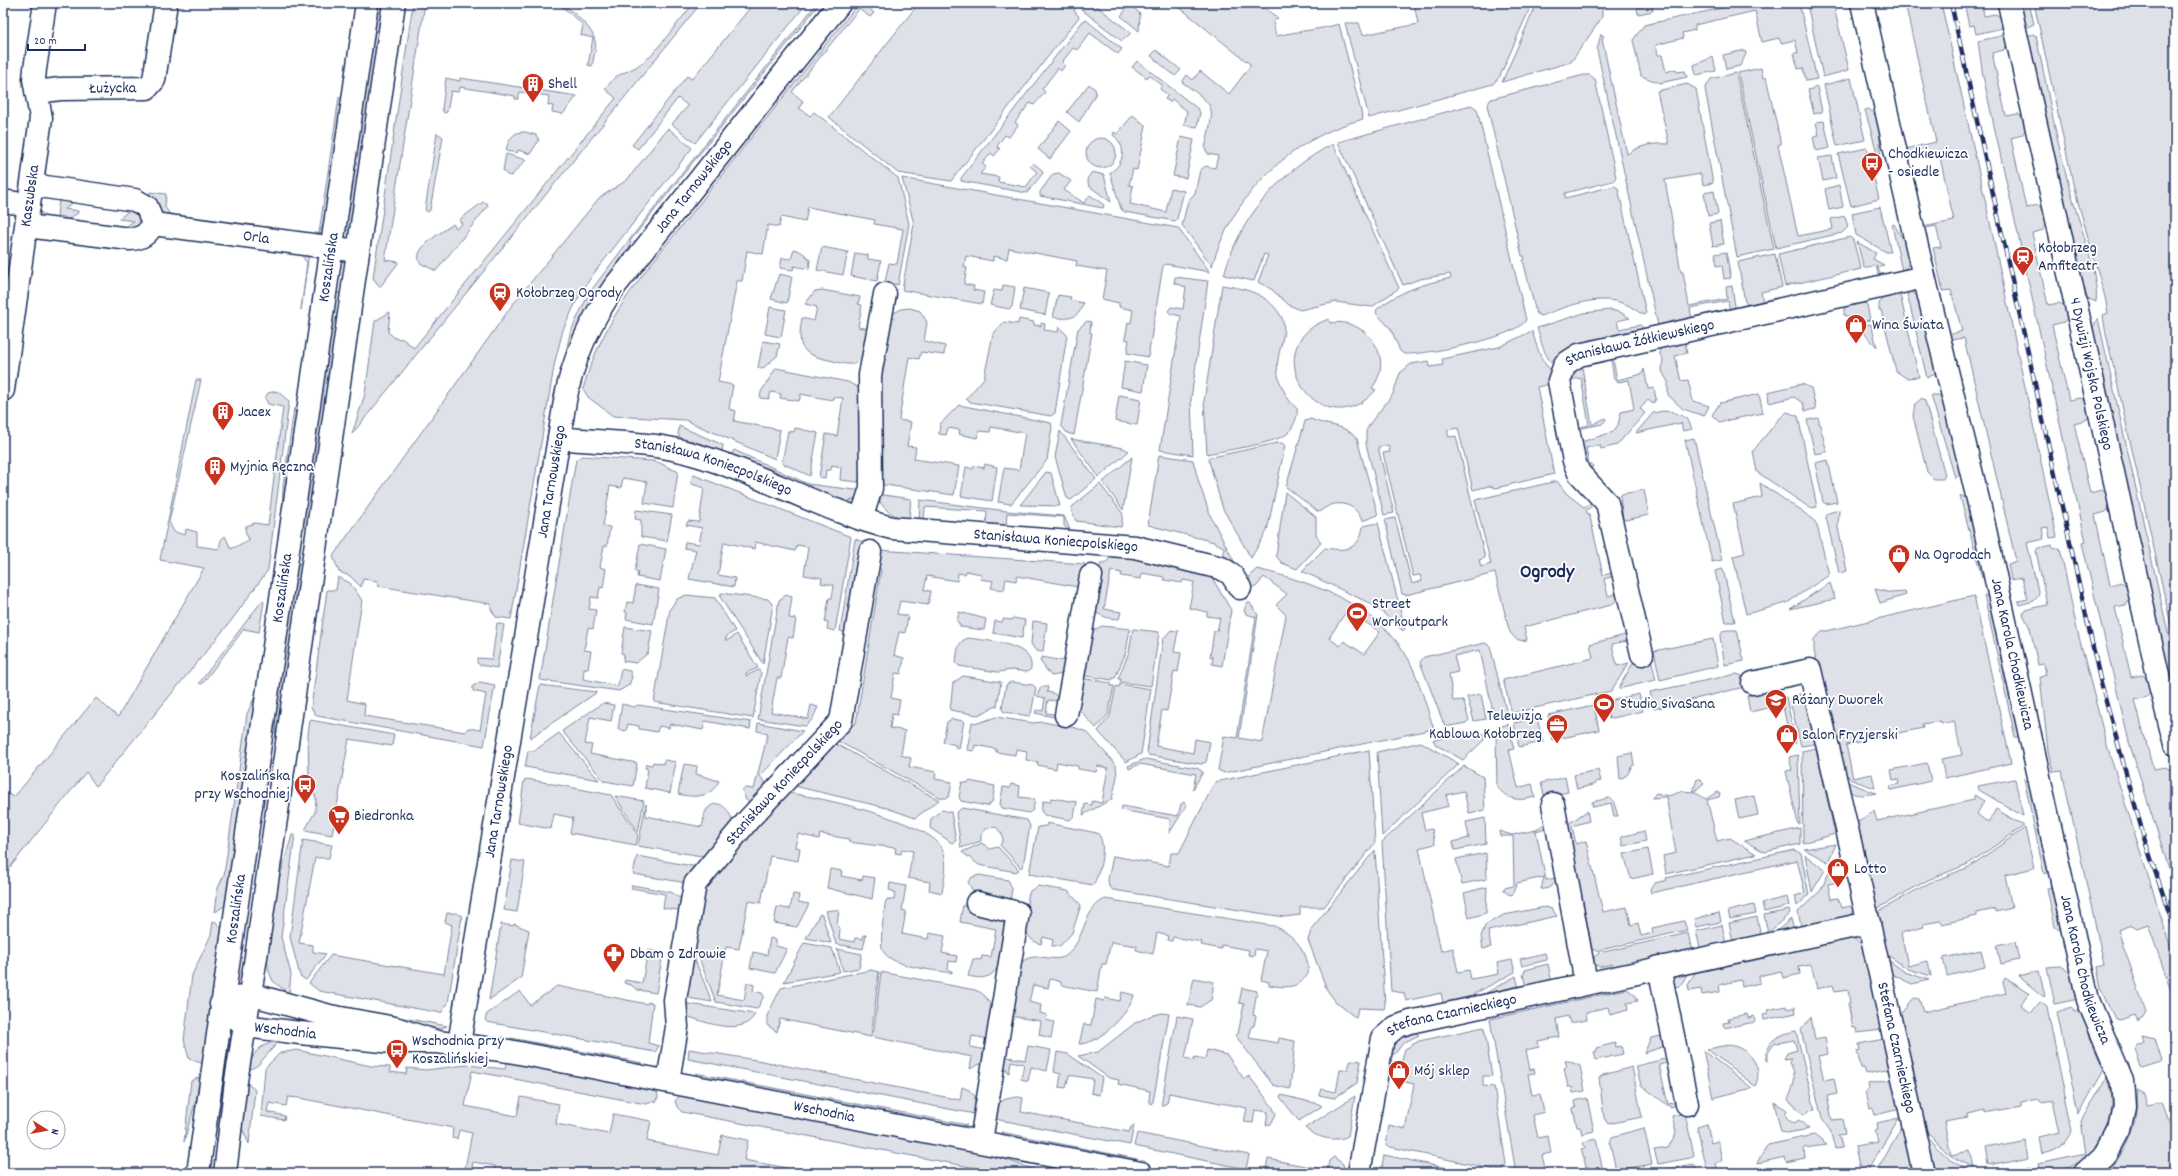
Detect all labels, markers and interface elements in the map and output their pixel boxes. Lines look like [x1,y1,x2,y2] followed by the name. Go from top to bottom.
[28,26,85,52] scale bar
[34,33,57,50] text: 20 m
[520,71,546,104] building icon: Shell
[548,73,577,96] place label: Shell
[88,77,137,100] street label: Łużycka
[649,135,738,238] street label: Jana Tarnowskiego
[1888,143,1968,184] place label: Chodkiewicza - osiedle
[1859,150,1885,183] bus stop icon: Chodkiewicza - osiedle
[14,163,46,228] street label: Kaszubska
[241,224,271,251] street label: Orla
[312,231,345,304] street label: Koszalińska
[2038,237,2097,278] place label: Kołobrzeg Amfiteatr
[2010,244,2036,277] station icon: Kołobrzeg Amfiteatr
[487,280,513,313] station icon: Kołobrzeg Ogrody
[516,282,622,305] place label: Kołobrzeg Ogrody
[2063,295,2119,453] street label: 4 Dywizji Wojska Polskiego
[1843,312,1869,345] shop icon: Wina Świata
[1560,313,1717,373] street label: Stanisława Żółkiewskiego
[1872,314,1944,337] place label: Wina Świata
[210,399,236,432] building icon: Jacex
[238,401,271,424] place label: Jacex
[531,423,572,540] street label: Jana Tarnowskiego
[633,432,796,502] street label: Stanisława Koniecpolskiego
[202,454,228,487] building icon: Myjnia Ręczna
[230,456,314,479] place label: Myjnia Ręczna
[973,523,1139,559] street label: Stanisława Koniecpolskiego
[1886,542,1912,575] shop icon: Na Ogrodach
[1914,544,1991,567] place label: Na Ogrodach
[266,551,299,624] street label: Koszalińska
[1520,559,1575,587] district label: Ogrody
[1984,576,2040,732] street label: Jana Karola Chodkiewicza
[1372,593,1448,634] place label: Street Workoutpark
[1344,600,1370,633] sports icon: Street Workoutpark
[1763,687,1789,720] school or university icon: Różany Dworek
[1792,689,1883,712] place label: Różany Dworek
[1591,691,1617,724] sports icon: Studio SivaSana
[1620,693,1715,716] place label: Studio SivaSana
[1429,705,1542,746] place label: Telewizja Kablowa Kołobrzeg
[1544,712,1570,745] office icon: Telewizja Kablowa Kołobrzeg
[720,714,849,851] street label: Stanisława Koniecpolskiego
[1774,722,1800,755] shop icon: Salon Fryzjerski
[1802,724,1898,747] place label: Salon Fryzjerski
[478,743,520,859] street label: Jana Tarnowskiego
[195,765,290,806] place label: Koszalińska przy Wschodniej
[292,772,318,805] bus stop icon: Koszalińska przy Wschodniej
[326,803,352,836] supermarket icon: Biedronka
[354,805,414,828] place label: Biedronka
[1825,856,1851,889] shop icon: Lotto
[1854,858,1887,881] place label: Lotto
[220,872,253,945] street label: Koszalińska
[2054,892,2117,1048] street label: Jana Karola Chodkiewicza
[601,941,627,974] pharmacy icon: Dbam o Zdrowie
[630,943,726,966] place label: Dbam o Zdrowie
[1871,980,1922,1116] street label: Stefana Czarnieckiego
[1381,988,1519,1042] street label: Stefana Czarnieckiego
[253,1016,318,1046] street label: Wschodnia
[412,1030,504,1071] place label: Wschodnia przy Koszalińskiej
[384,1037,410,1070] bus stop icon: Wschodnia przy Koszalińskiej
[1386,1058,1412,1091] shop icon: Mój sklep
[1414,1060,1470,1083] place label: Mój sklep
[791,1095,857,1129] street label: Wschodnia
[26,1110,66,1150] north arrow
[45,1127,62,1136] text: N

